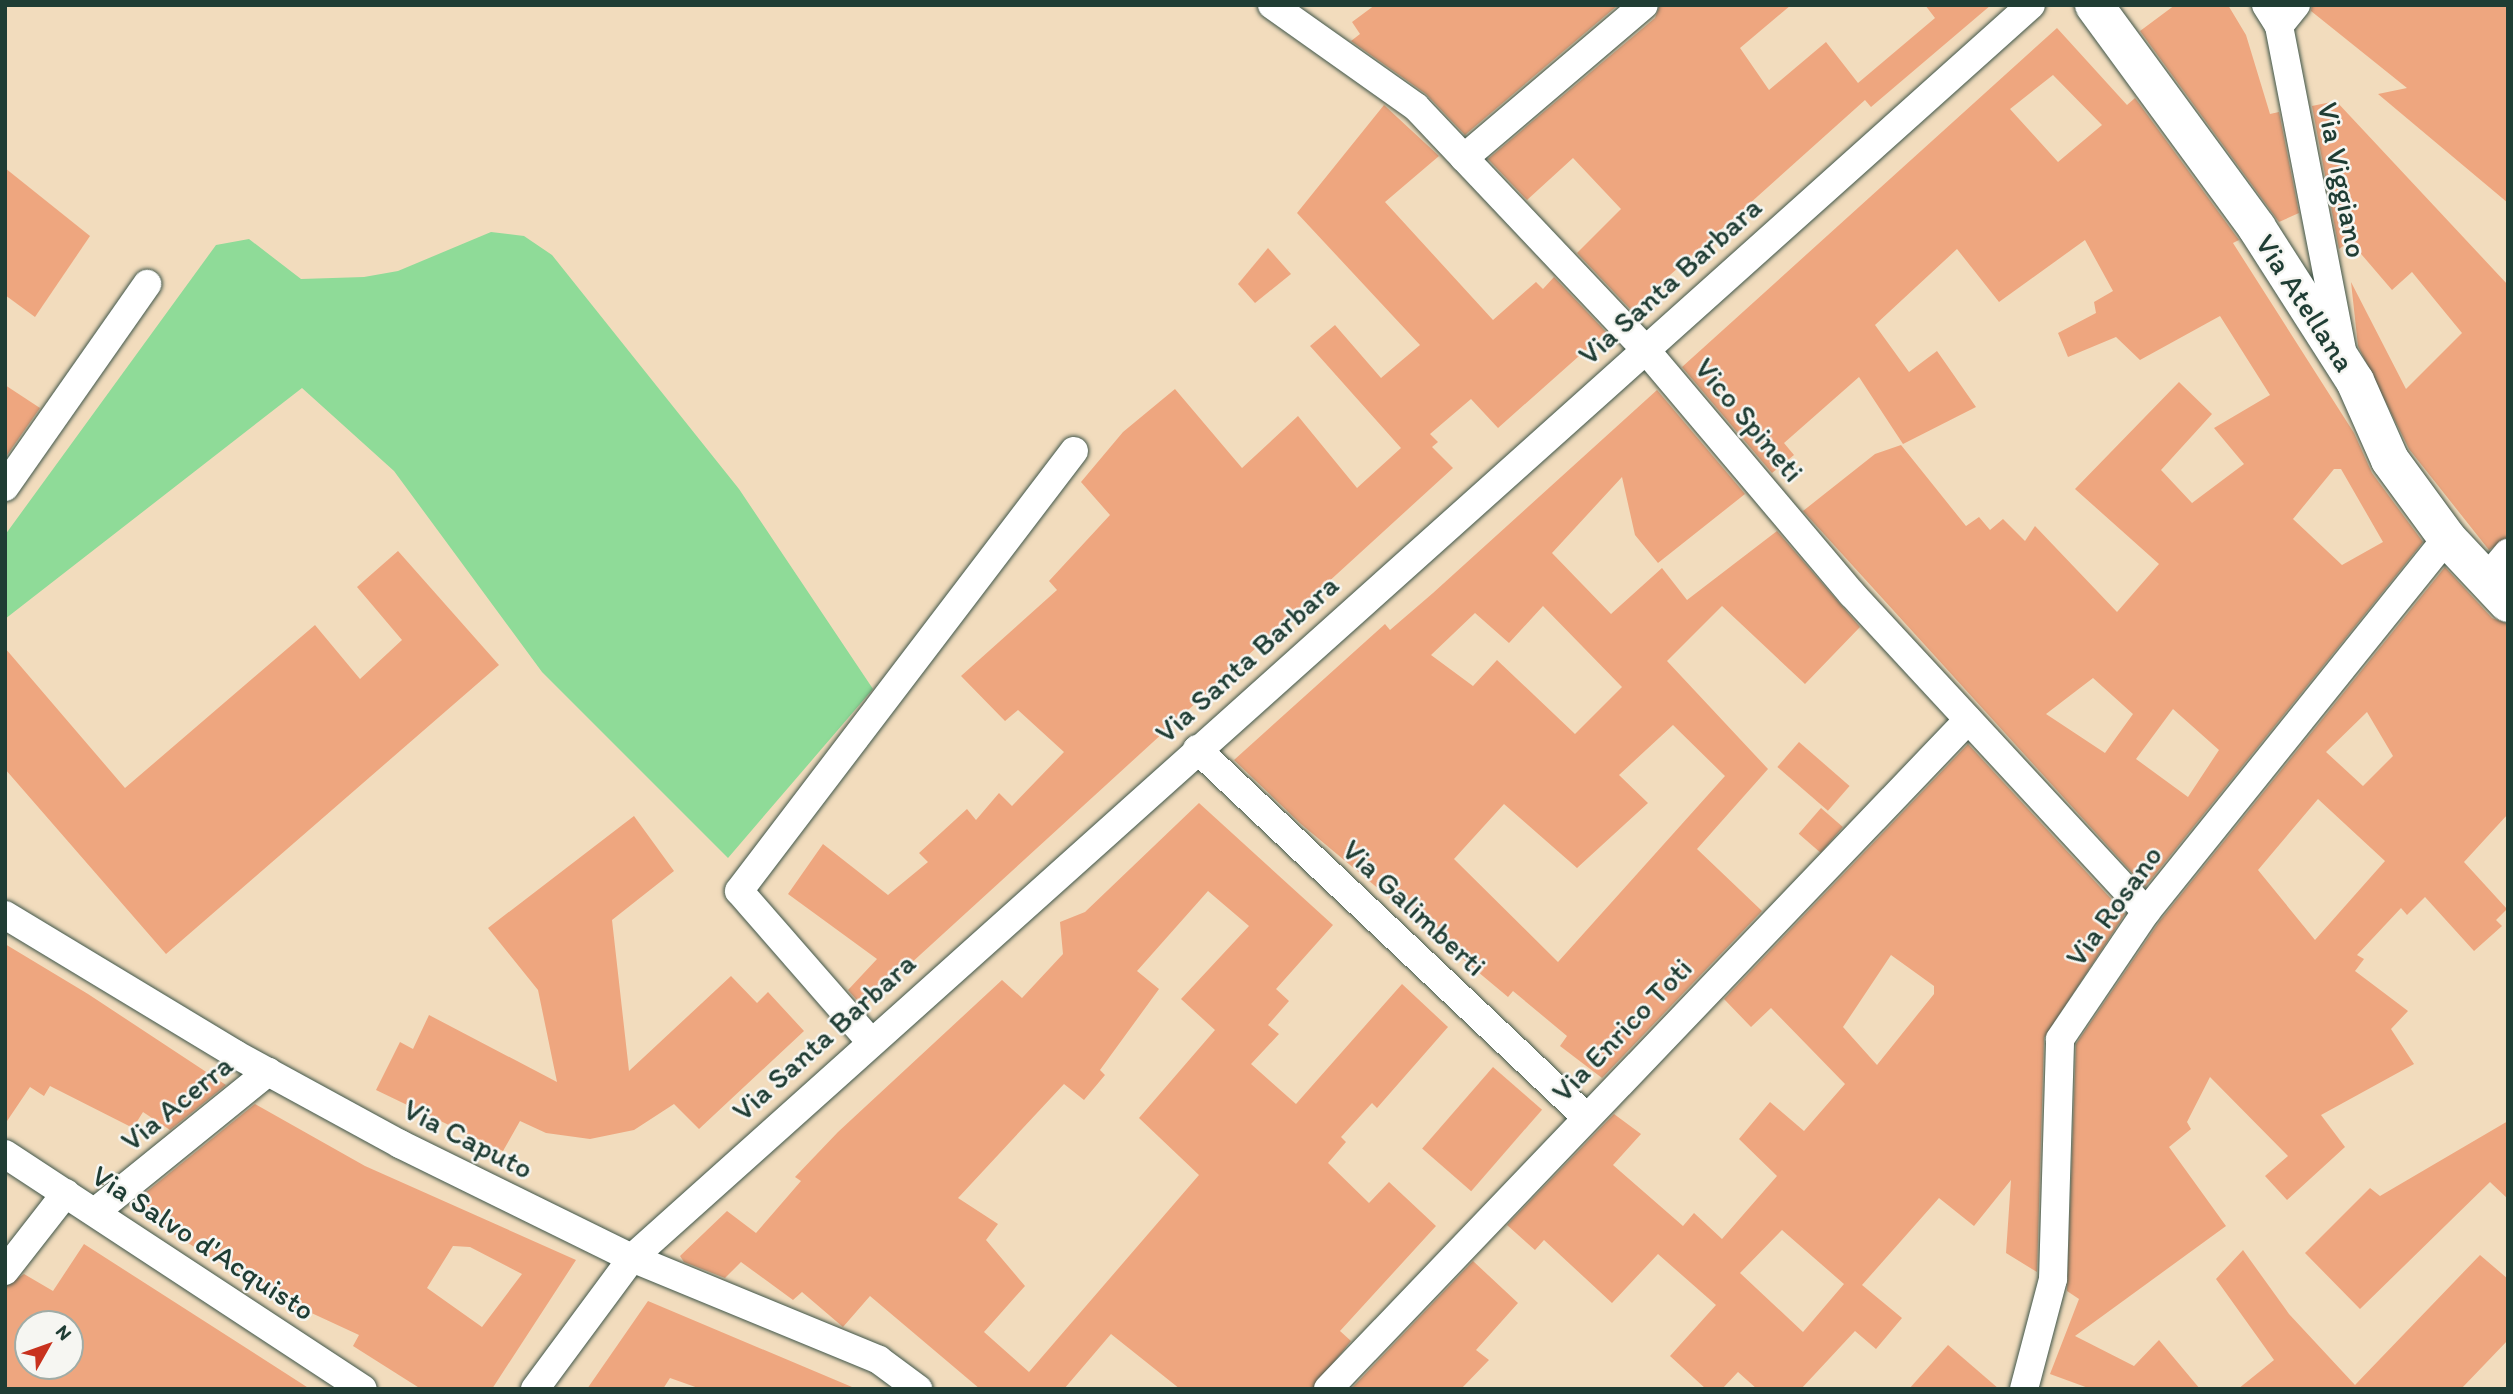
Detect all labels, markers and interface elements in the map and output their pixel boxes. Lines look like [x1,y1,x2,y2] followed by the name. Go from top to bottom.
[2309,99,2375,261] street label: Via Viggiano
[1571,189,1769,373] street label: Via Santa Barbara
[2247,228,2363,378] street label: Via Atellana
[1687,351,1811,489] street label: Vico Spineti
[1148,567,1346,751] street label: Via Santa Barbara
[1334,832,1494,984] street label: Via Galimberti
[2058,839,2170,973] street label: Via Rosano
[725,945,923,1129] street label: Via Santa Barbara
[1545,952,1699,1108] street label: Via Enrico Toti
[114,1047,240,1159] street label: Via Acerra
[397,1091,539,1187] street label: Via Caputo
[85,1158,321,1328] street label: Via Salvo d'Acquisto
[14,1310,84,1380] north arrow
[51,1320,77,1345] text: N

